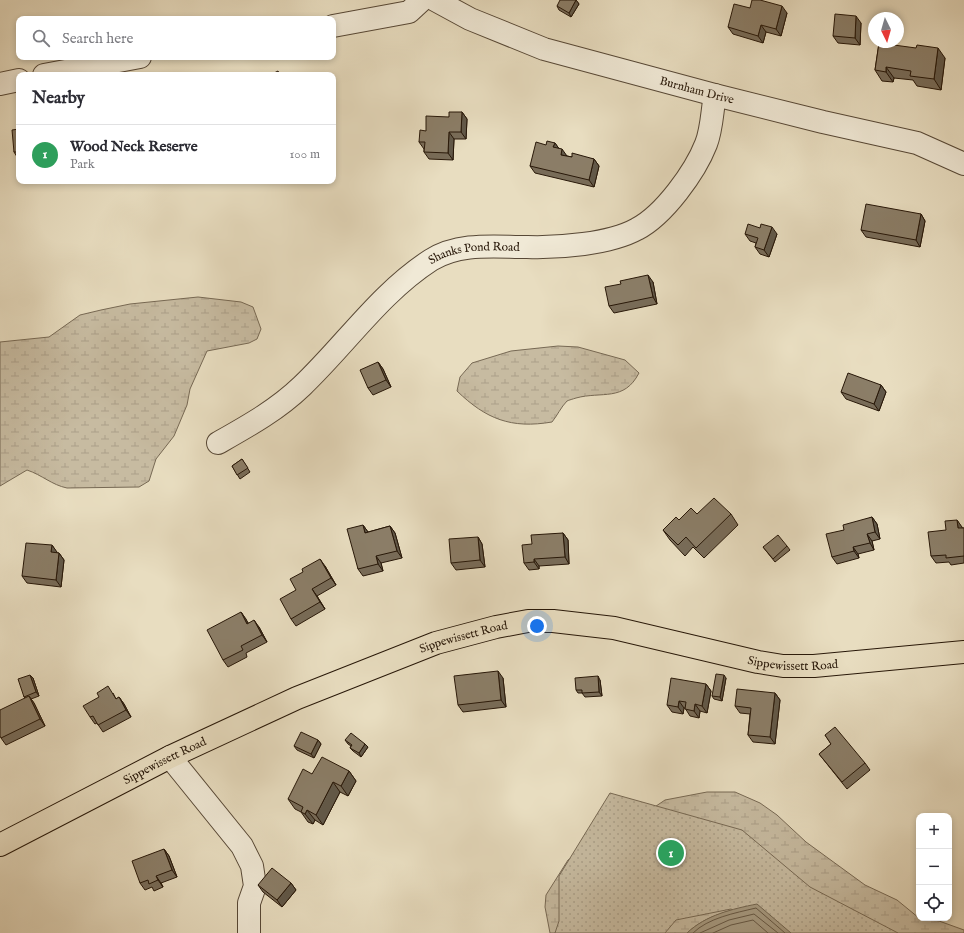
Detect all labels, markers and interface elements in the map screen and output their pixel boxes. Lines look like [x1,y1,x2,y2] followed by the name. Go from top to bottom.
[868,12,904,48] north arrow
[16,16,336,60] search box
[30,27,52,49] icon: search
[62,29,133,48] text: Search here
[658,73,736,107] street label: Burnham Drive
[32,88,85,109] text: Nearby
[70,137,198,156] text: Wood Neck Reserve
[43,146,47,163] text: 1
[290,146,320,163] text: 100 m
[70,156,95,173] text: Park
[425,239,521,267] street label: Shanks Pond Road
[527,616,547,636] your location
[417,617,509,656] street label: Sippewissett Road
[746,652,839,674] street label: Sippewissett Road
[120,733,209,788] street label: Sippewissett Road
[916,813,952,921] map controls
[916,813,952,849] button: +
[658,838,684,868] pin: 1
[916,849,952,885] button: −
[916,885,952,921] button: locate

